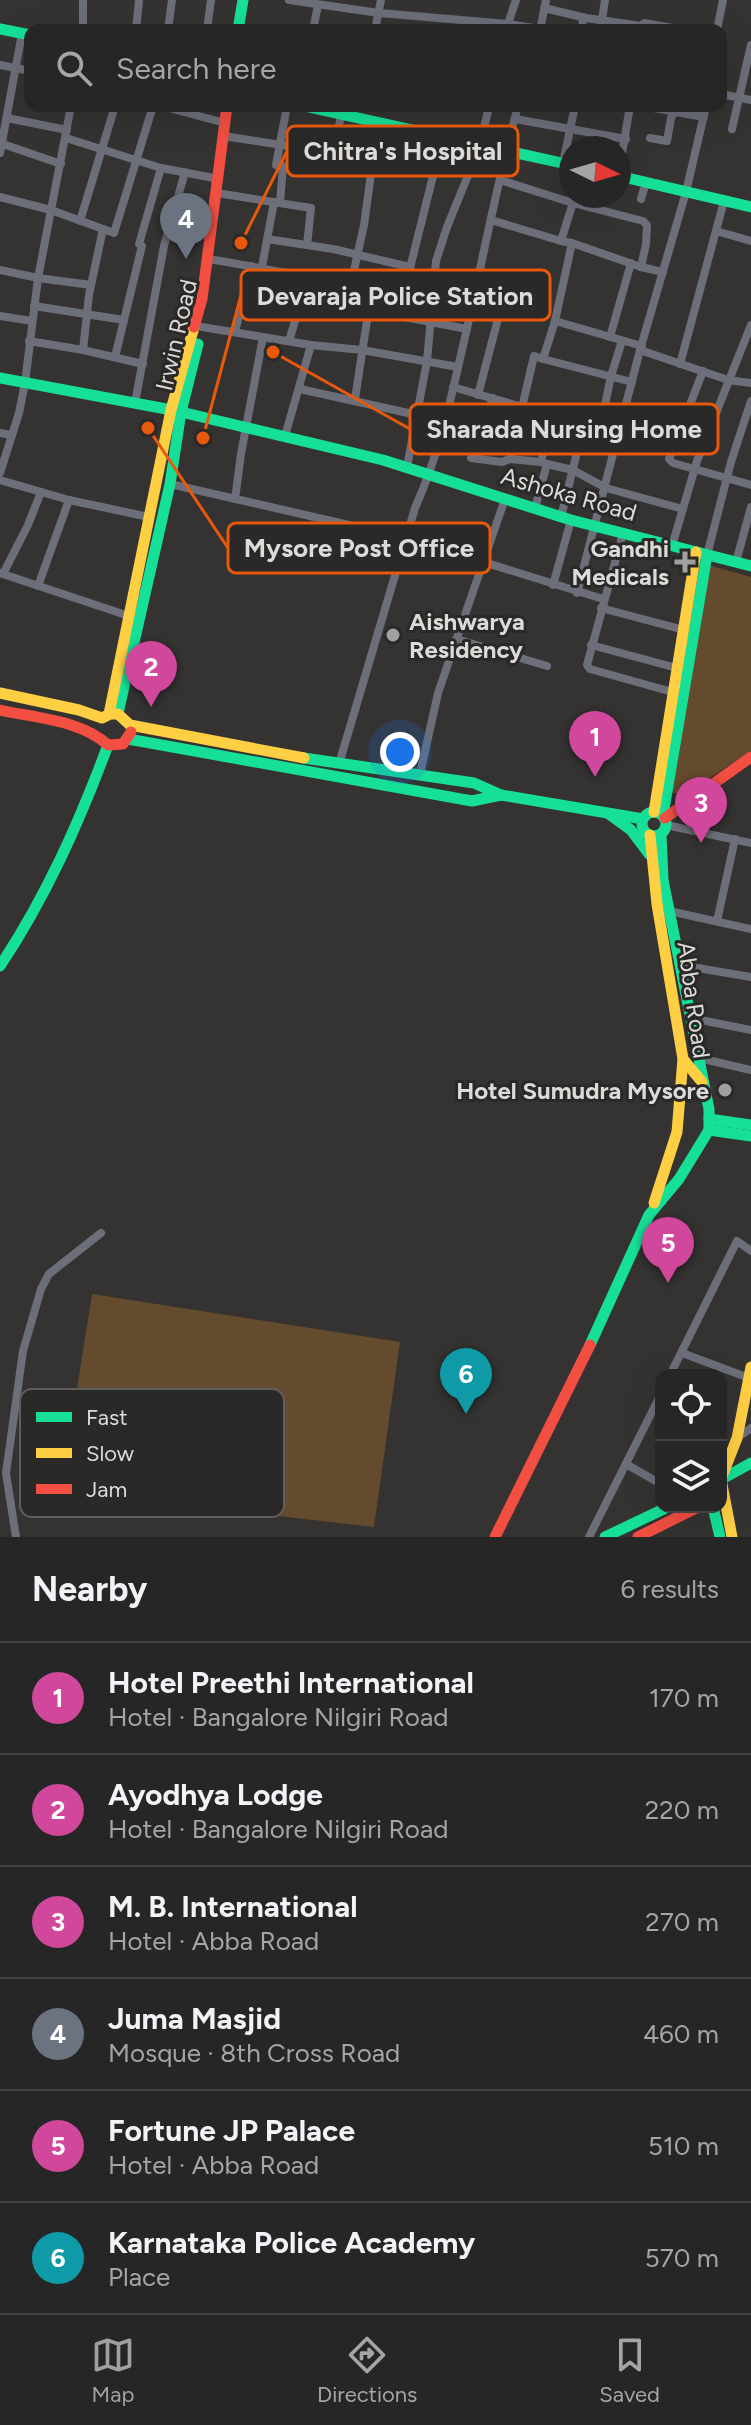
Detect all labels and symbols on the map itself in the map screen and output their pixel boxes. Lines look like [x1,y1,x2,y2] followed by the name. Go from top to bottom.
[287,126,518,176] callout: Chitra's Hospital
[304,135,502,167] text: Chitra's Hospital
[559,136,631,208] north arrow
[160,193,212,259] pin: 4
[241,270,550,320] callout: Devaraja Police Station
[149,276,203,394] street label: Irwin Road
[257,280,533,312] text: Devaraja Police Station
[410,404,718,454] callout: Sharada Nursing Home
[426,413,702,445] text: Sharada Nursing Home
[498,461,640,527] street label: Ashoka Road
[228,523,490,573] callout: Mysore Post Office
[244,532,474,564] text: Mysore Post Office
[572,534,669,591] place label: Gandhi Medicals
[676,553,694,571] marker: Gandhi Medicals
[409,607,525,664] place label: Aishwarya Residency
[384,626,402,644] marker: Aishwarya Residency
[125,641,177,707] pin: 2
[569,711,621,777] pin: 1
[380,732,420,772] your location
[675,777,727,843] pin: 3
[671,940,717,1060] street label: Abba Road
[456,1076,709,1105] place label: Hotel Sumudra Mysore
[716,1081,734,1099] marker: Hotel Sumudra Mysore
[642,1217,694,1283] pin: 5
[440,1348,492,1414] pin: 6
[20,1389,284,1517] legend
[86,1404,128,1431] text: Fast
[86,1440,135,1467] text: Slow
[86,1476,127,1503] text: Jam

